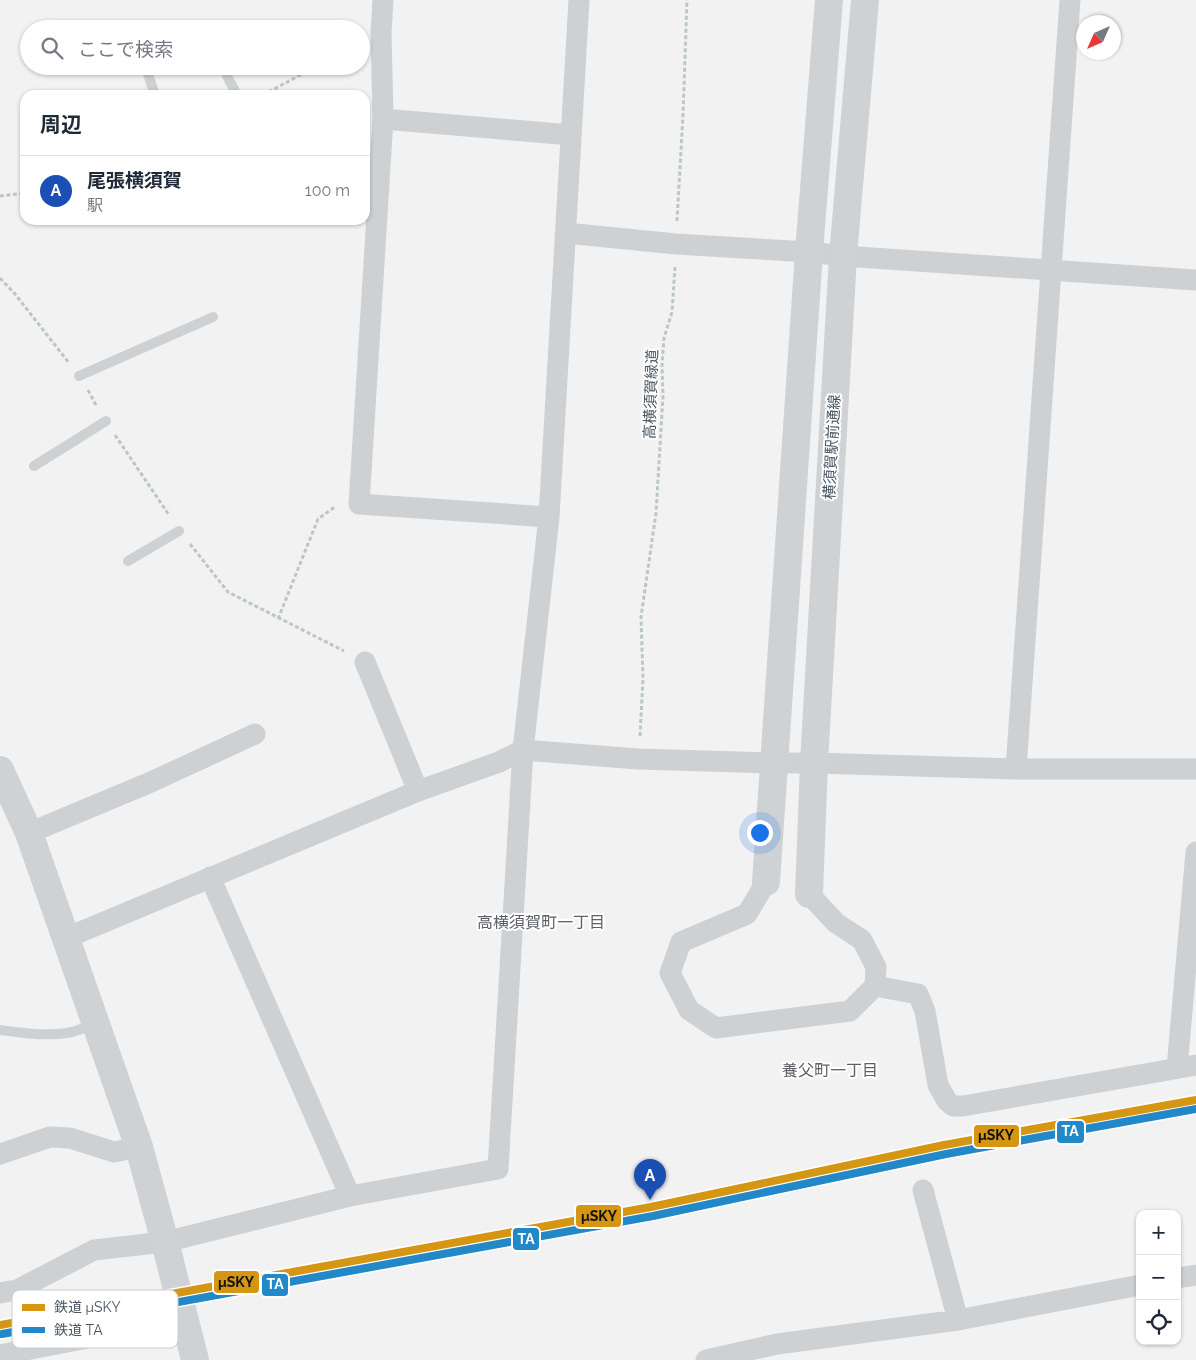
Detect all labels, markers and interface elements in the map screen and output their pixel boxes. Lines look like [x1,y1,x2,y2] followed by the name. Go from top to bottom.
[1076,15,1121,60] north arrow
[20,20,370,75] search box
[38,34,66,62] icon: search
[78,38,173,60] text: ここで検索
[40,112,82,137] text: 周辺
[87,169,182,191] text: 尾張横須賀
[51,181,61,200] text: A
[305,181,350,200] text: 100 m
[87,196,103,215] text: 駅
[640,349,662,439] street label: 高横須賀緑道
[820,394,844,500] street label: 横須賀駅前通線
[747,820,773,846] your location
[477,913,605,932] district label: 高横須賀町一丁目
[782,1061,878,1080] district label: 養父町一丁目
[1056,1120,1085,1144] line badge: TA
[1061,1123,1079,1139] text: TA
[973,1124,1020,1148] line badge: μSKY
[978,1127,1015,1143] text: μSKY
[634,1159,666,1200] pin: A
[575,1204,622,1228] line badge: μSKY
[581,1208,618,1224] text: μSKY
[1136,1210,1181,1345] map controls
[1136,1210,1181,1255] button: +
[512,1227,540,1251] line badge: TA
[517,1231,535,1247] text: TA
[1136,1255,1181,1300] button: −
[213,1270,260,1294] line badge: μSKY
[261,1273,289,1297] line badge: TA
[218,1274,255,1290] text: μSKY
[266,1276,284,1292] text: TA
[12,1290,178,1348] legend
[54,1299,121,1315] text: 鉄道 μSKY
[1136,1300,1181,1345] button: locate
[54,1322,103,1338] text: 鉄道 TA

